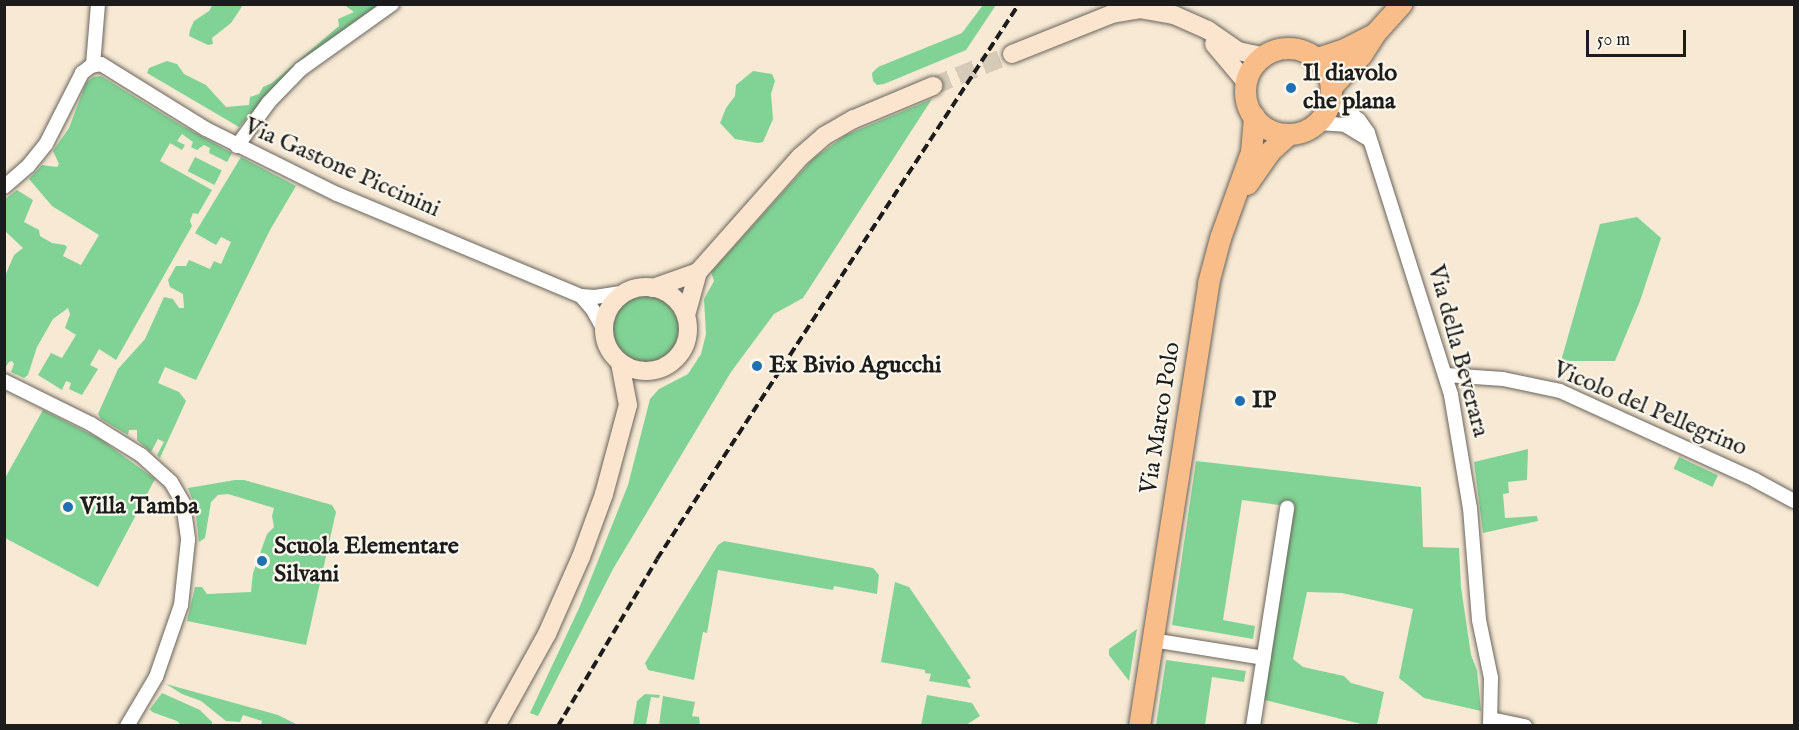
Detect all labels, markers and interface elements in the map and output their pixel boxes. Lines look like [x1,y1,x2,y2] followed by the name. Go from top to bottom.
[1589,18,1690,56] scale bar
[1597,29,1630,52] text: 50 m
[1303,60,1397,116] place label: Il diavolo che plana
[1284,81,1298,95] marker: Il diavolo che plana
[240,112,444,224] street label: Via Gastone Piccinini
[1421,262,1495,440] street label: Via della Beverara
[1135,340,1187,496] street label: Via Marco Polo
[769,352,941,380] place label: Ex Bivio Agucchi
[1549,355,1751,463] street label: Vicolo del Pellegrino
[750,359,764,373] marker: Ex Bivio Agucchi
[1252,387,1276,415] place label: IP
[1233,394,1247,408] marker: IP
[80,493,199,521] place label: Villa Tamba
[61,500,75,514] marker: Villa Tamba
[274,533,459,589] place label: Scuola Elementare Silvani
[255,554,269,568] marker: Scuola Elementare Silvani

